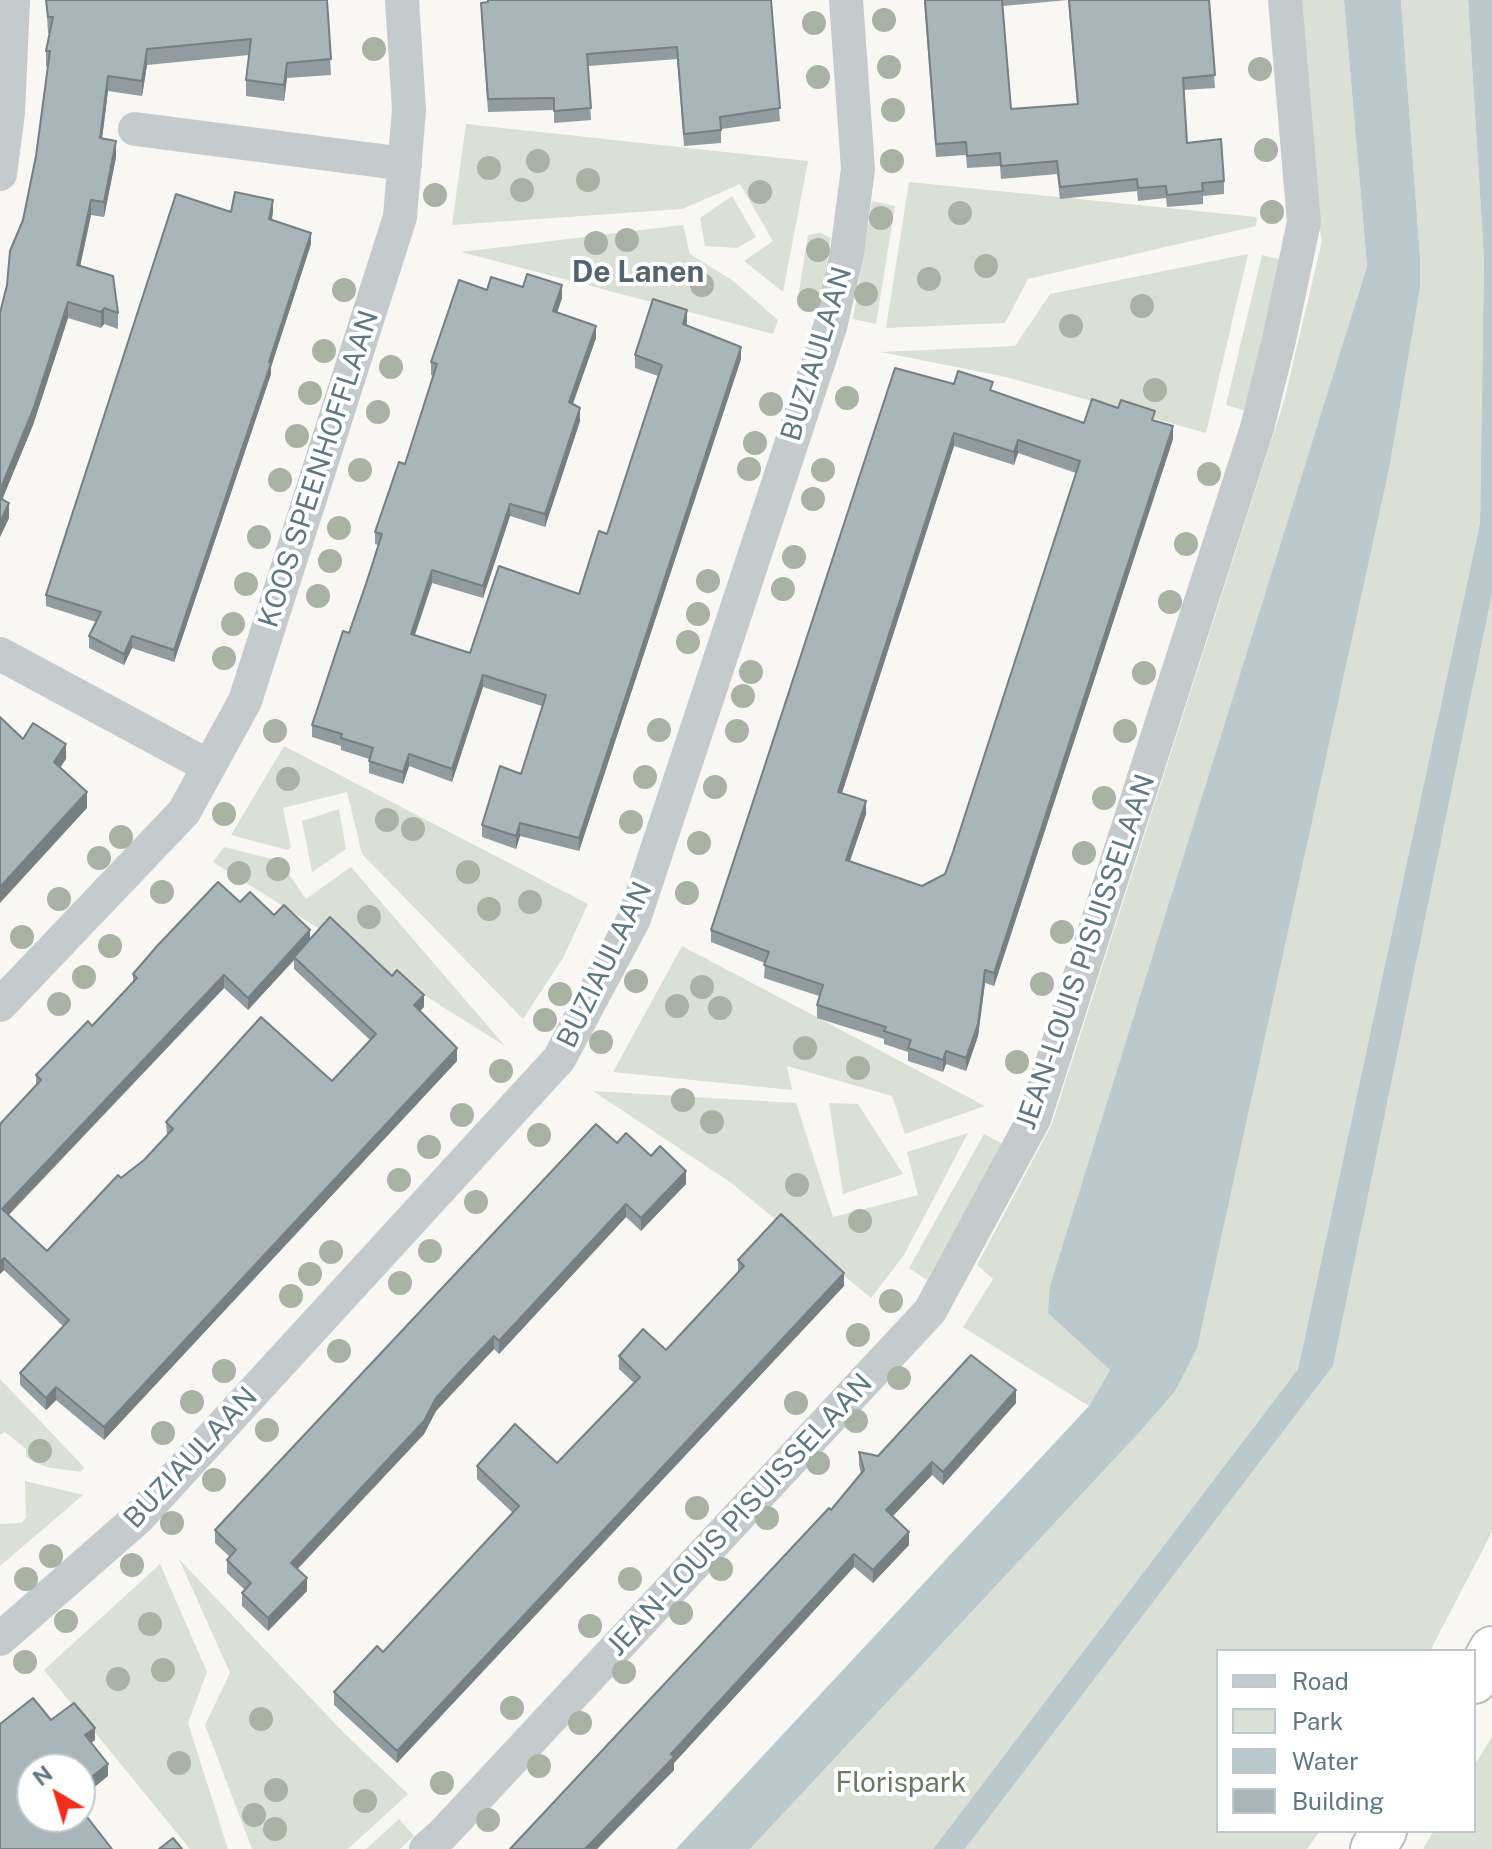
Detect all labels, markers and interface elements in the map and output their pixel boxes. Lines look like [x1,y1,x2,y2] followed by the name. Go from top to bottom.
[572,255,704,291] district label: De Lanen
[775,263,859,445] street label: BUZIAULAAN
[252,306,386,632] street label: KOOS SPEENHOFFLAAN
[1009,770,1163,1134] street label: JEAN-LOUIS PISUISSELAAN
[550,876,660,1054] street label: BUZIAULAAN
[600,1367,880,1663] street label: JEAN-LOUIS PISUISSELAAN
[117,1381,265,1535] street label: BUZIAULAAN
[1216,1649,1476,1833] legend
[1292,1667,1349,1695] text: Road
[1292,1707,1343,1735] text: Park
[1292,1747,1359,1775] text: Water
[16,1753,96,1833] north arrow
[28,1760,57,1791] text: N
[836,1766,966,1800] park label: Florispark
[1292,1787,1384,1815] text: Building

